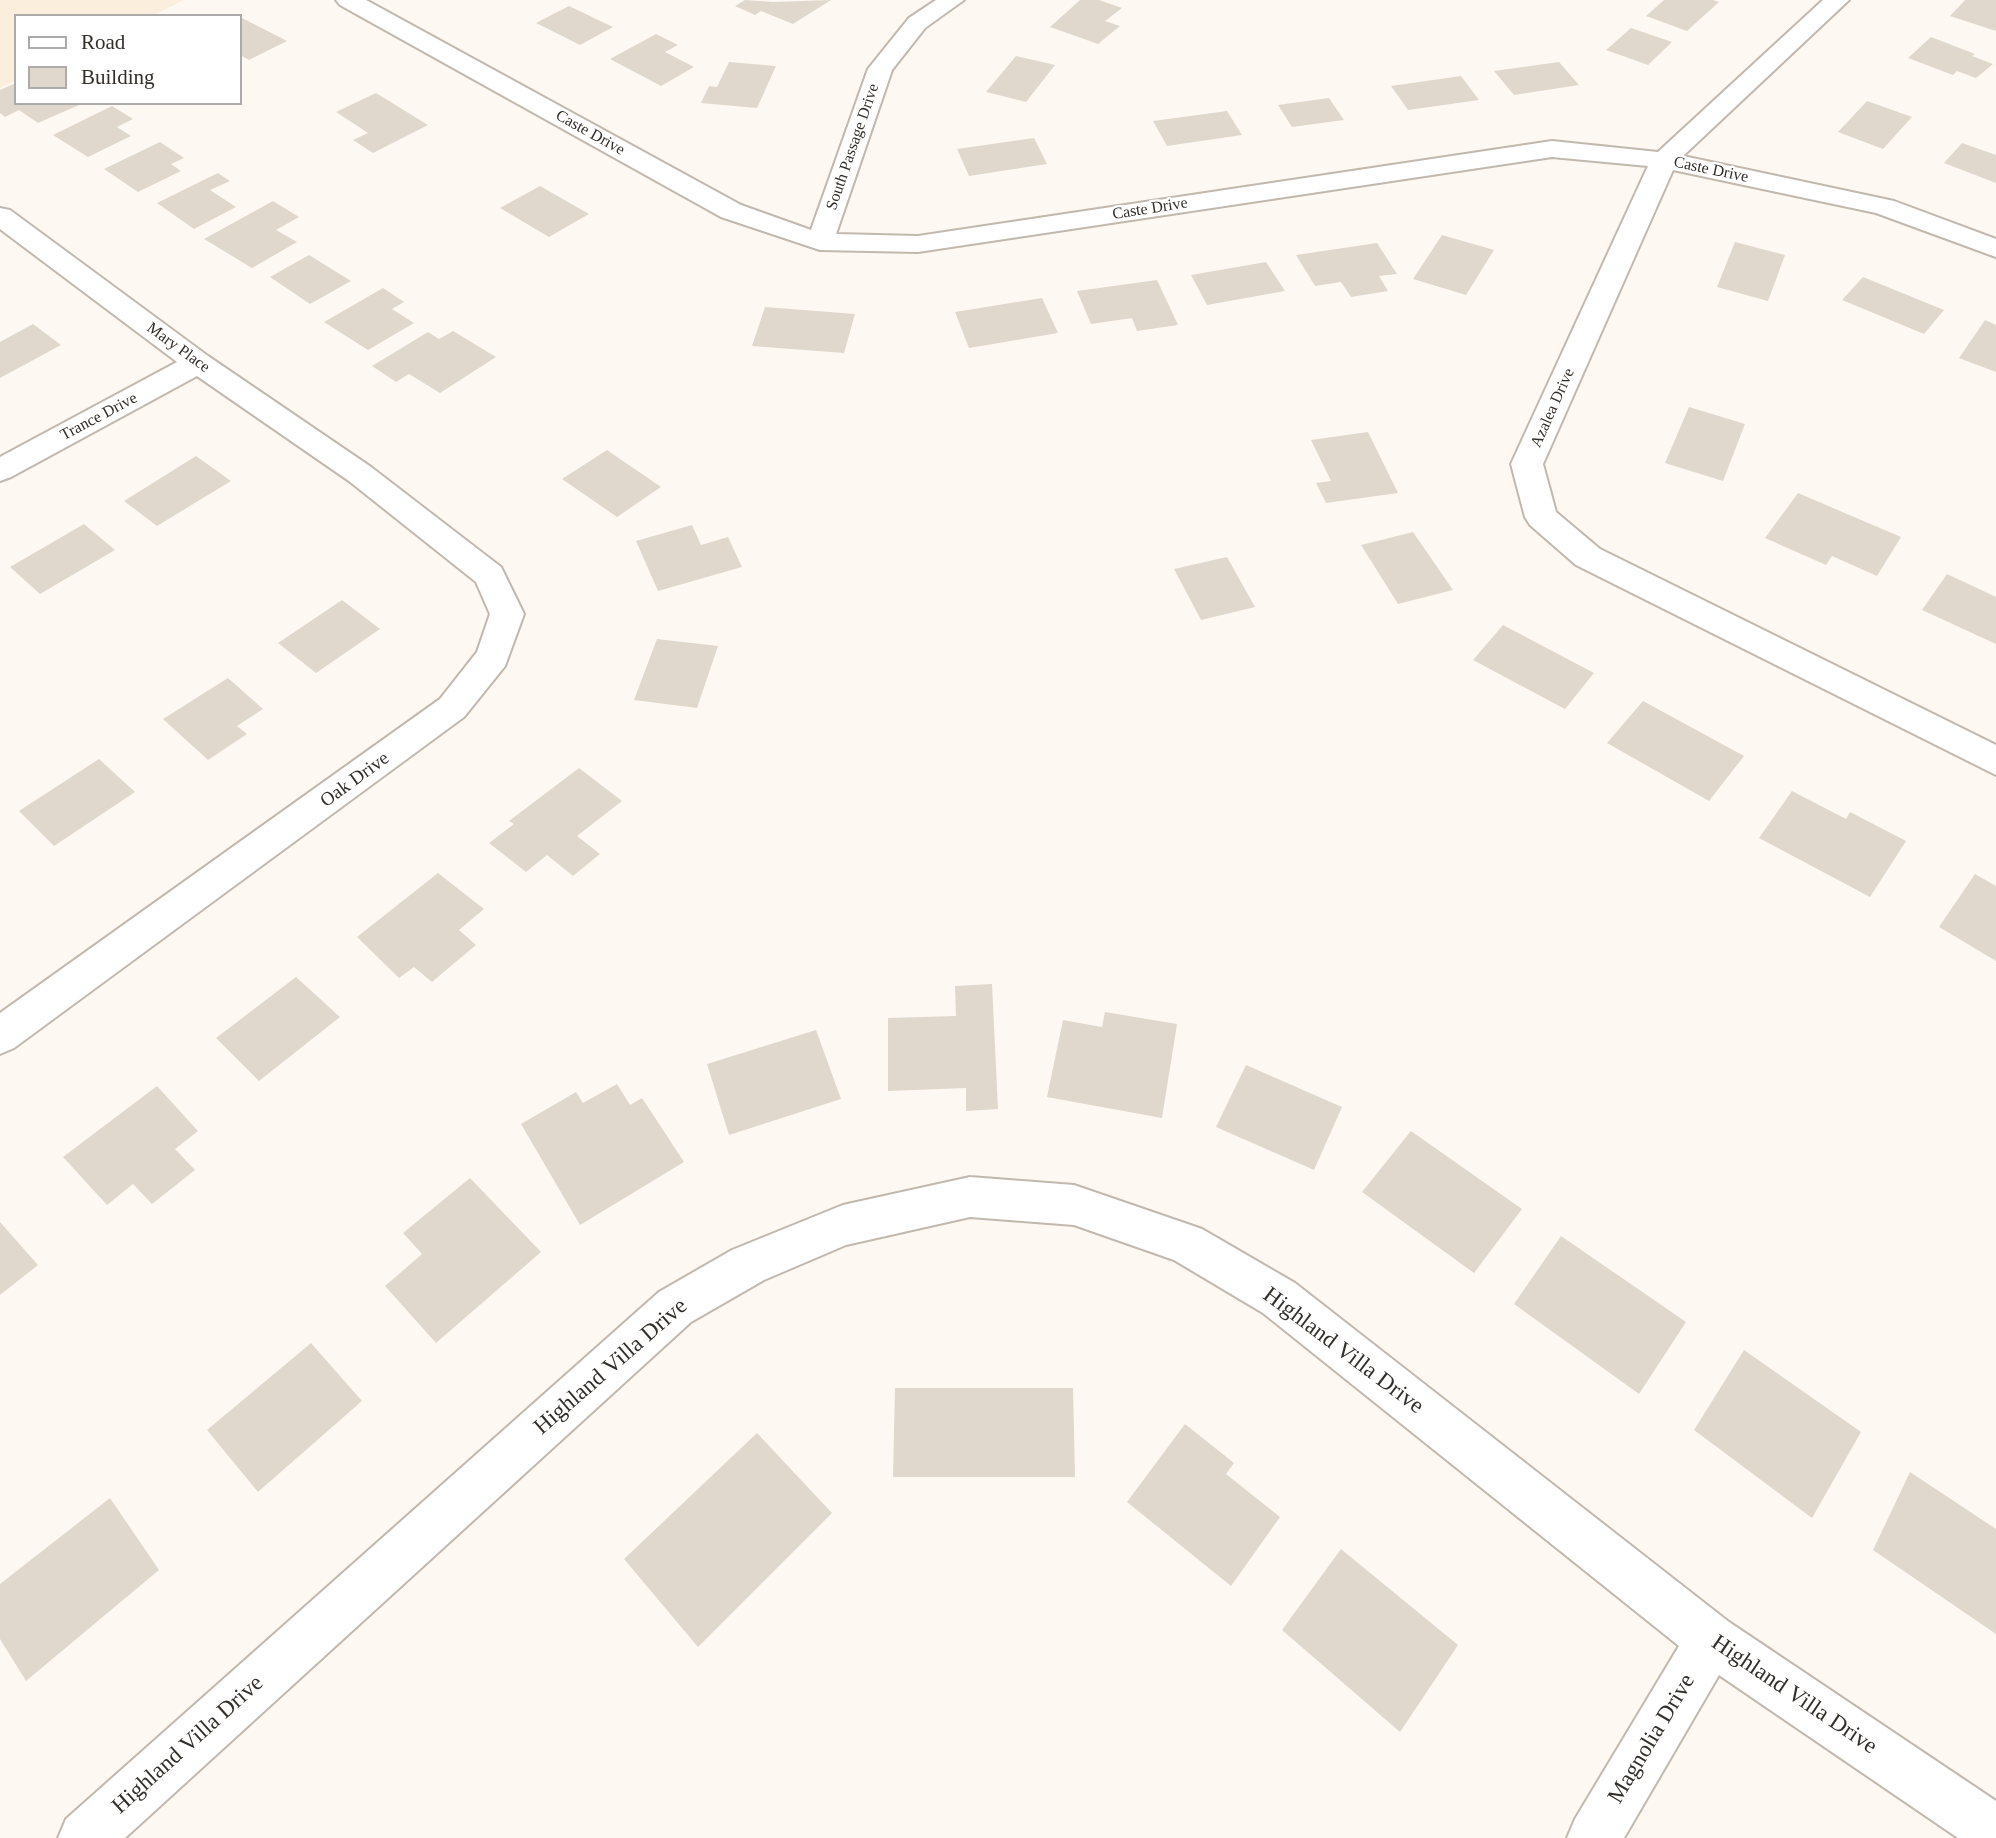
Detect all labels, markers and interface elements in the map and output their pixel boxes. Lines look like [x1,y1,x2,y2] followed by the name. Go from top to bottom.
[14,14,242,105] legend
[81,30,125,54] text: Road
[81,65,155,89] text: Building
[822,81,884,213] street label: South Passage Drive
[552,106,628,160] street label: Caste Drive
[1672,153,1750,187] street label: Caste Drive
[1111,194,1189,224] street label: Caste Drive
[143,319,213,377] street label: Mary Place
[1527,365,1579,451] street label: Azalea Drive
[57,389,141,445] street label: Trance Drive
[316,747,394,813] street label: Oak Drive
[1257,1282,1429,1420] street label: Highland Villa Drive
[529,1293,693,1441] street label: Highland Villa Drive
[1706,1629,1882,1761] street label: Highland Villa Drive
[1603,1669,1701,1809] street label: Magnolia Drive
[107,1670,269,1820] street label: Highland Villa Drive

